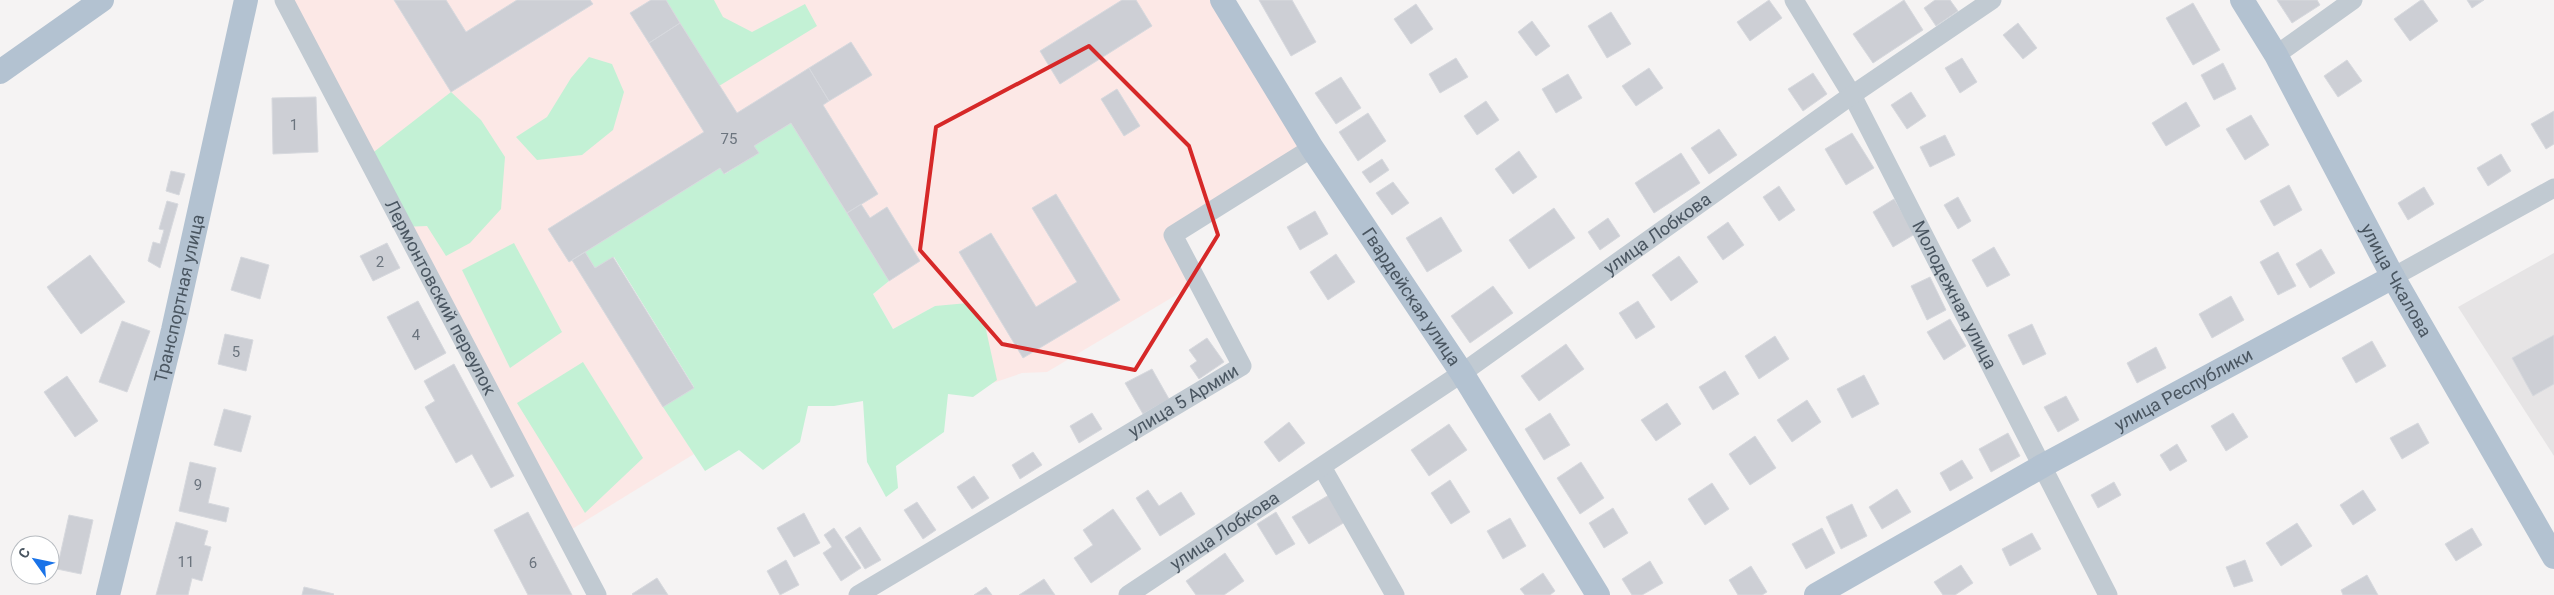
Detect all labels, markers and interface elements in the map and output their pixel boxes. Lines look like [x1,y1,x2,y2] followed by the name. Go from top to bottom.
[290,116,298,134] house number: 1
[721,130,737,148] house number: 75
[1599,188,1715,279] street label: улица Лобкова
[381,196,501,399] street label: Лермонтовский переулок
[149,212,208,385] street label: Транспортная улица
[1908,217,2002,373] street label: Молодежная улица
[2357,220,2436,341] street label: улица Чкалова
[1358,223,1465,370] street label: Гвардейская улица
[376,253,384,271] house number: 2
[412,326,421,344] house number: 4
[232,343,240,361] house number: 5
[2111,344,2256,435] street label: улица Республики
[1124,360,1242,441] street label: улица 5 Армии
[194,476,202,494] house number: 9
[1166,487,1283,574] street label: улица Лобкова
[10,535,60,585] north arrow
[15,545,33,561] text: С
[178,553,194,571] house number: 11
[529,554,537,572] house number: 6

